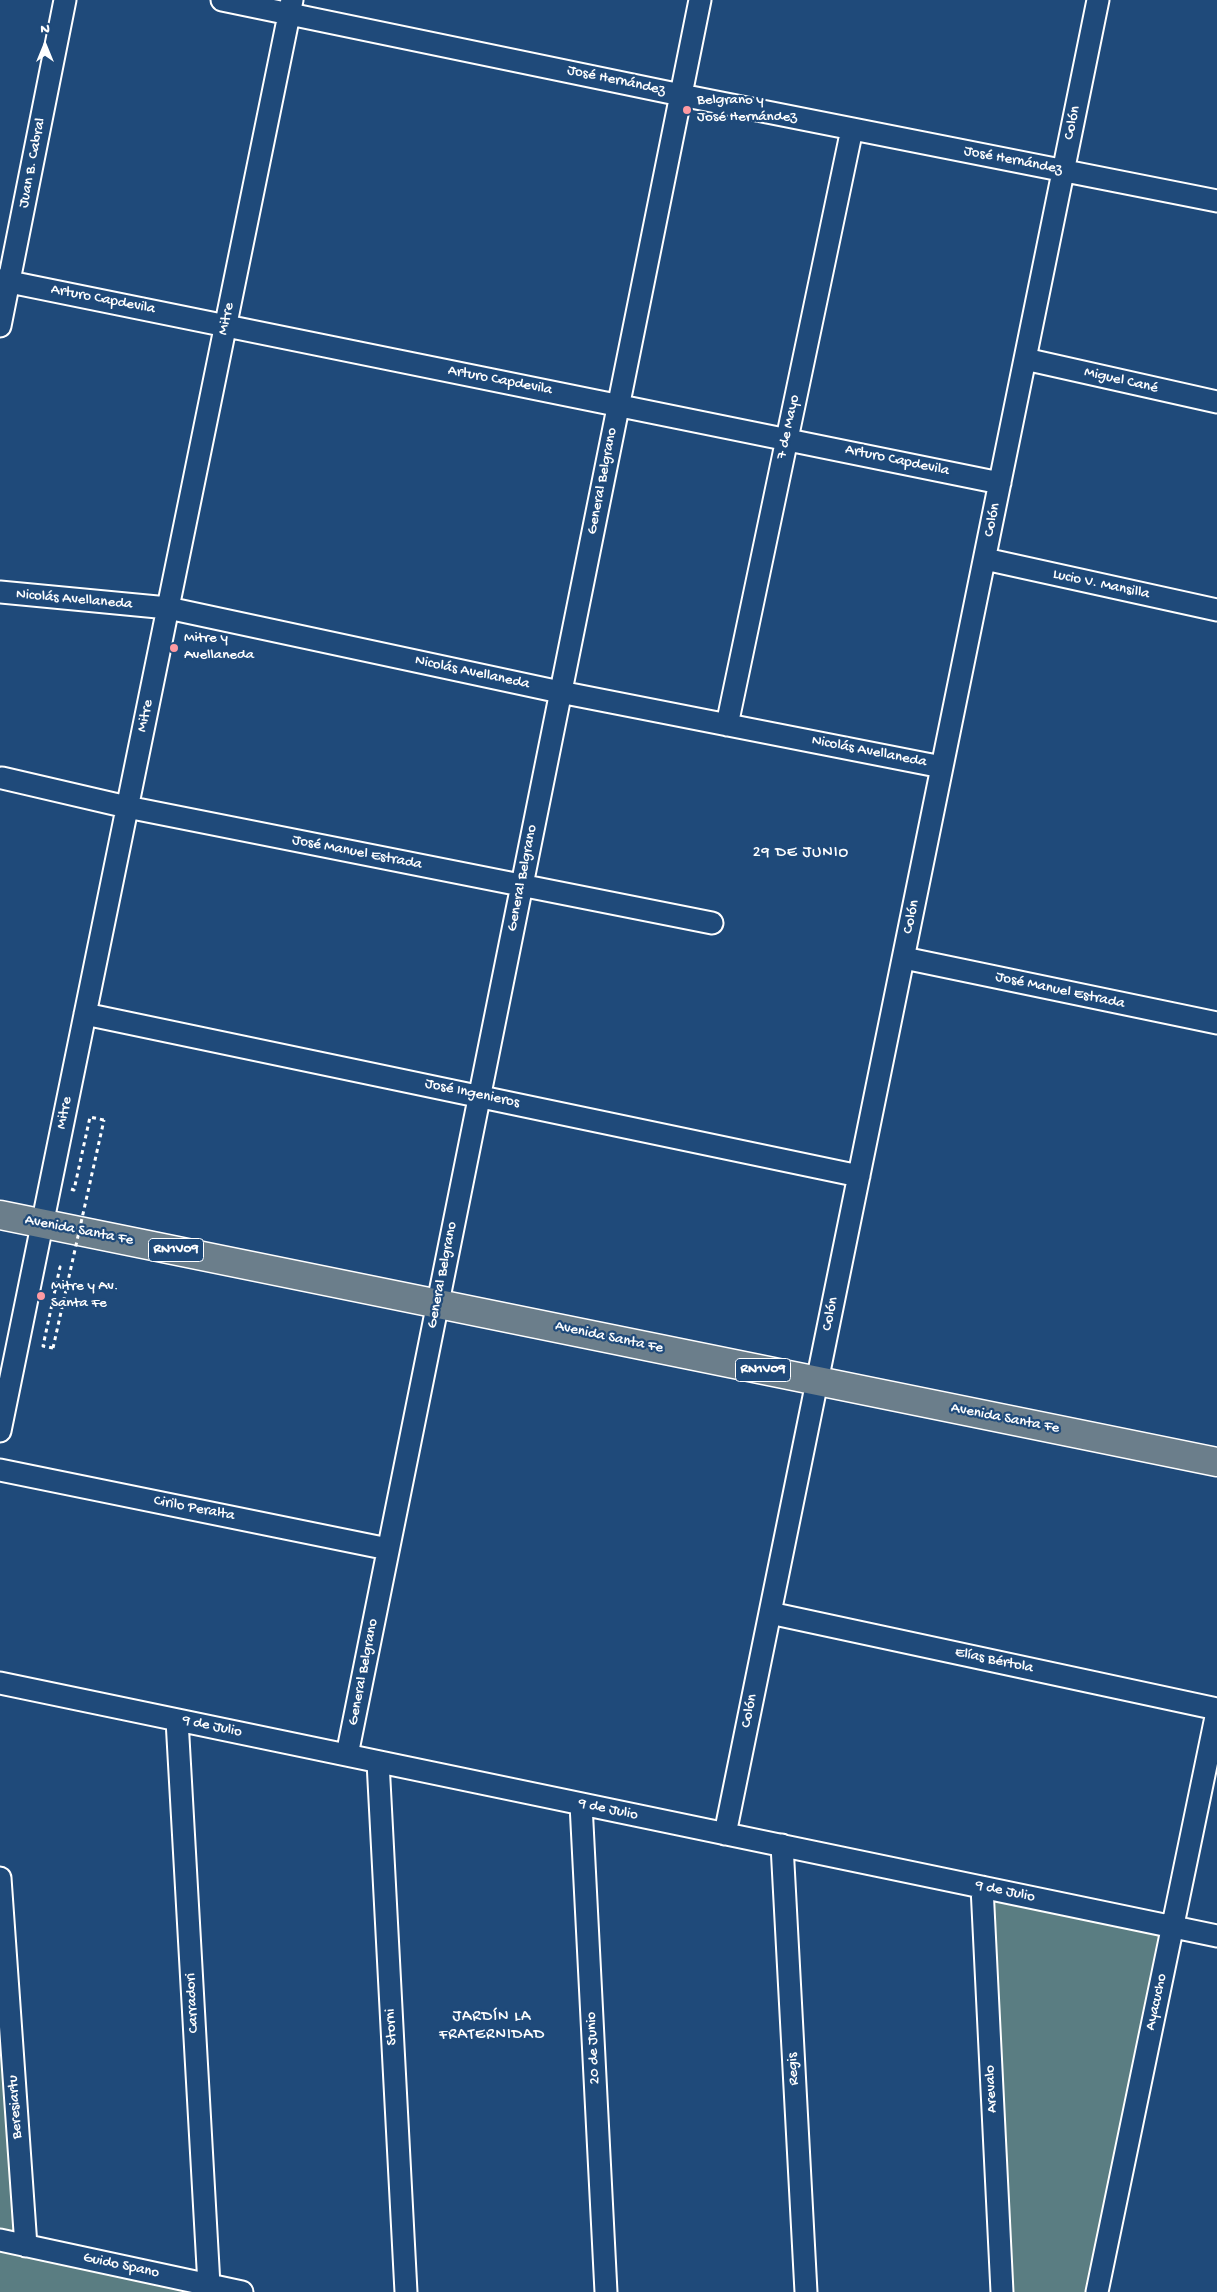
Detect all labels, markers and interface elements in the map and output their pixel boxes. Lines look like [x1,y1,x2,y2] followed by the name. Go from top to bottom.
[20,20,70,70] north arrow
[40,21,50,38] text: N
[565,62,667,100] street label: José Hernández
[697,92,797,127] place label: Belgrano y José Hernández
[681,104,693,116] marker: Belgrano y José Hernández
[1061,104,1085,142] street label: Colón
[15,117,51,209] street label: Juan B. Cabral
[962,143,1064,179] street label: José Hernández
[49,281,157,319] street label: Arturo Capdevila
[215,301,239,337] street label: Mitre
[446,362,554,400] street label: Arturo Capdevila
[1082,364,1160,398] street label: Miguel Cané
[773,393,805,461] street label: 7 de Mayo
[584,426,622,536] street label: General Belgrano
[843,441,951,481] street label: Arturo Capdevila
[981,502,1005,538] street label: Colón
[1051,566,1151,604] street label: Lucio V. Mansilla
[15,586,133,614] street label: Nicolás Avellaneda
[184,630,254,665] place label: Mitre y Avellaneda
[168,642,180,654] marker: Mitre y Avellaneda
[413,652,531,694] street label: Nicolás Avellaneda
[134,698,158,734] street label: Mitre
[810,732,928,772] street label: Nicolás Avellaneda
[504,823,542,933] street label: General Belgrano
[291,832,423,874] street label: José Manuel Estrada
[751,844,851,864] district label: 29 DE JUNIO
[900,898,924,936] street label: Colón
[994,968,1126,1014] street label: José Manuel Estrada
[423,1075,521,1113] street label: José Ingenieros
[53,1095,77,1131] street label: Mitre
[23,1212,135,1250] street label: Avenida Santa Fe
[424,1220,462,1330] street label: General Belgrano
[148,1238,204,1262] road number: RN1V09
[51,1278,118,1313] place label: Mitre y Av. Santa Fe
[35,1290,47,1302] marker: Mitre y Av. Santa Fe
[819,1296,843,1332] street label: Colón
[553,1318,665,1358] street label: Avenida Santa Fe
[736,1358,790,1382] road number: RN1V09
[949,1400,1061,1438] street label: Avenida Santa Fe
[152,1492,236,1526] street label: Cirilo Peralta
[345,1617,383,1727] street label: General Belgrano
[953,1644,1035,1678] street label: Elías Bértola
[738,1693,762,1729] street label: Colón
[181,1712,243,1742] street label: 9 de Julio
[577,1795,639,1825] street label: 9 de Julio
[974,1877,1036,1907] street label: 9 de Julio
[182,1972,204,2034] street label: Carradori
[1142,1972,1172,2032] street label: Ayacucho
[382,2008,402,2046] street label: Storni
[438,2008,546,2046] district label: JARDÍN LA FRATERNIDAD
[583,2011,605,2085] street label: 20 de Junio
[784,2052,804,2086] street label: Regis
[982,2065,1002,2113] street label: Arevalo
[5,2074,27,2140] street label: Beresiartu
[81,2249,161,2283] street label: Guido Spano

